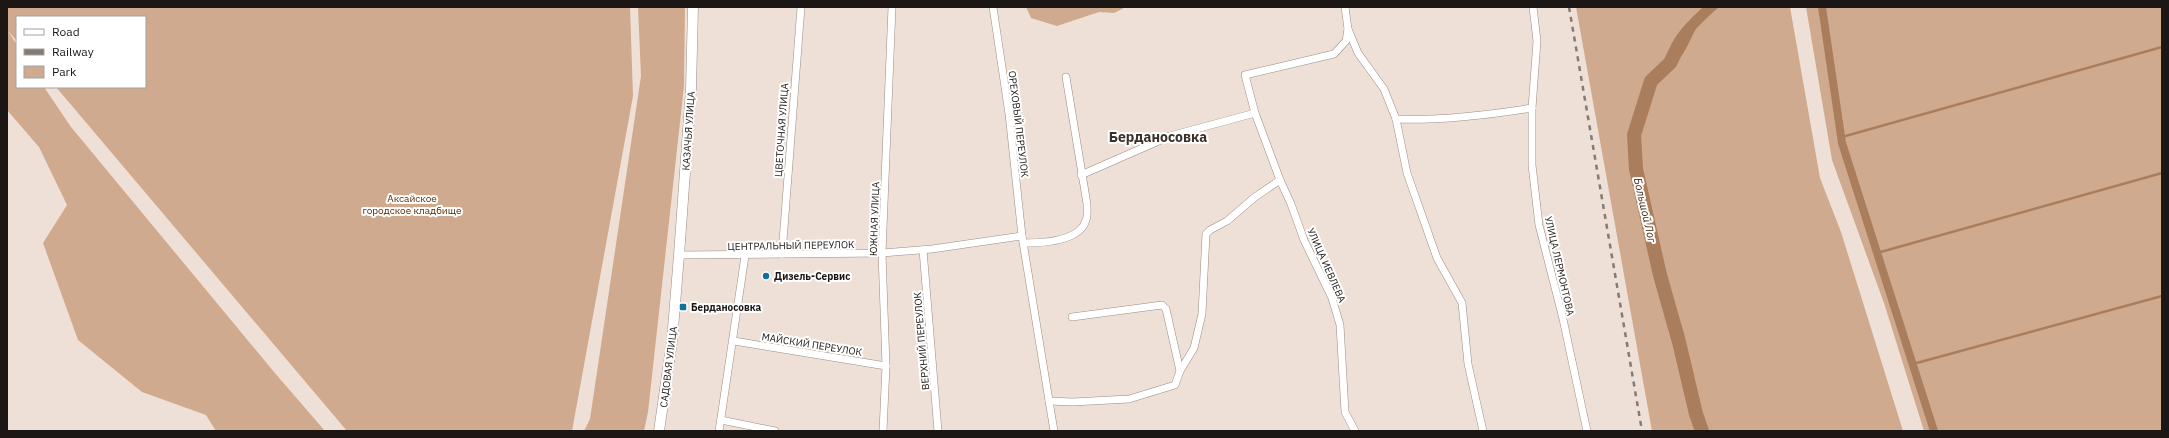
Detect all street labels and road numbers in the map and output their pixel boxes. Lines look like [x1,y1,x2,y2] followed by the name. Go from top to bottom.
[1006,70,1032,179] street label: ОРЕХОВЫЙ ПЕРЕУЛОК
[772,82,791,177] street label: ЦВЕТОЧНАЯ УЛИЦА
[679,90,698,171] street label: КАЗАЧЬЯ УЛИЦА
[867,181,882,256] street label: ЮЖНАЯ УЛИЦА
[1542,215,1577,318] street label: УЛИЦА ЛЕРМОНТОВА
[1304,226,1349,305] street label: УЛИЦА ИЕВЛЕВА
[727,238,855,253] street label: ЦЕНТРАЛЬНЫЙ ПЕРЕУЛОК
[911,291,932,391] street label: ВЕРХНИЙ ПЕРЕУЛОК
[657,325,680,408] street label: САДОВАЯ УЛИЦА
[761,330,863,359] street label: МАЙСКИЙ ПЕРЕУЛОК

